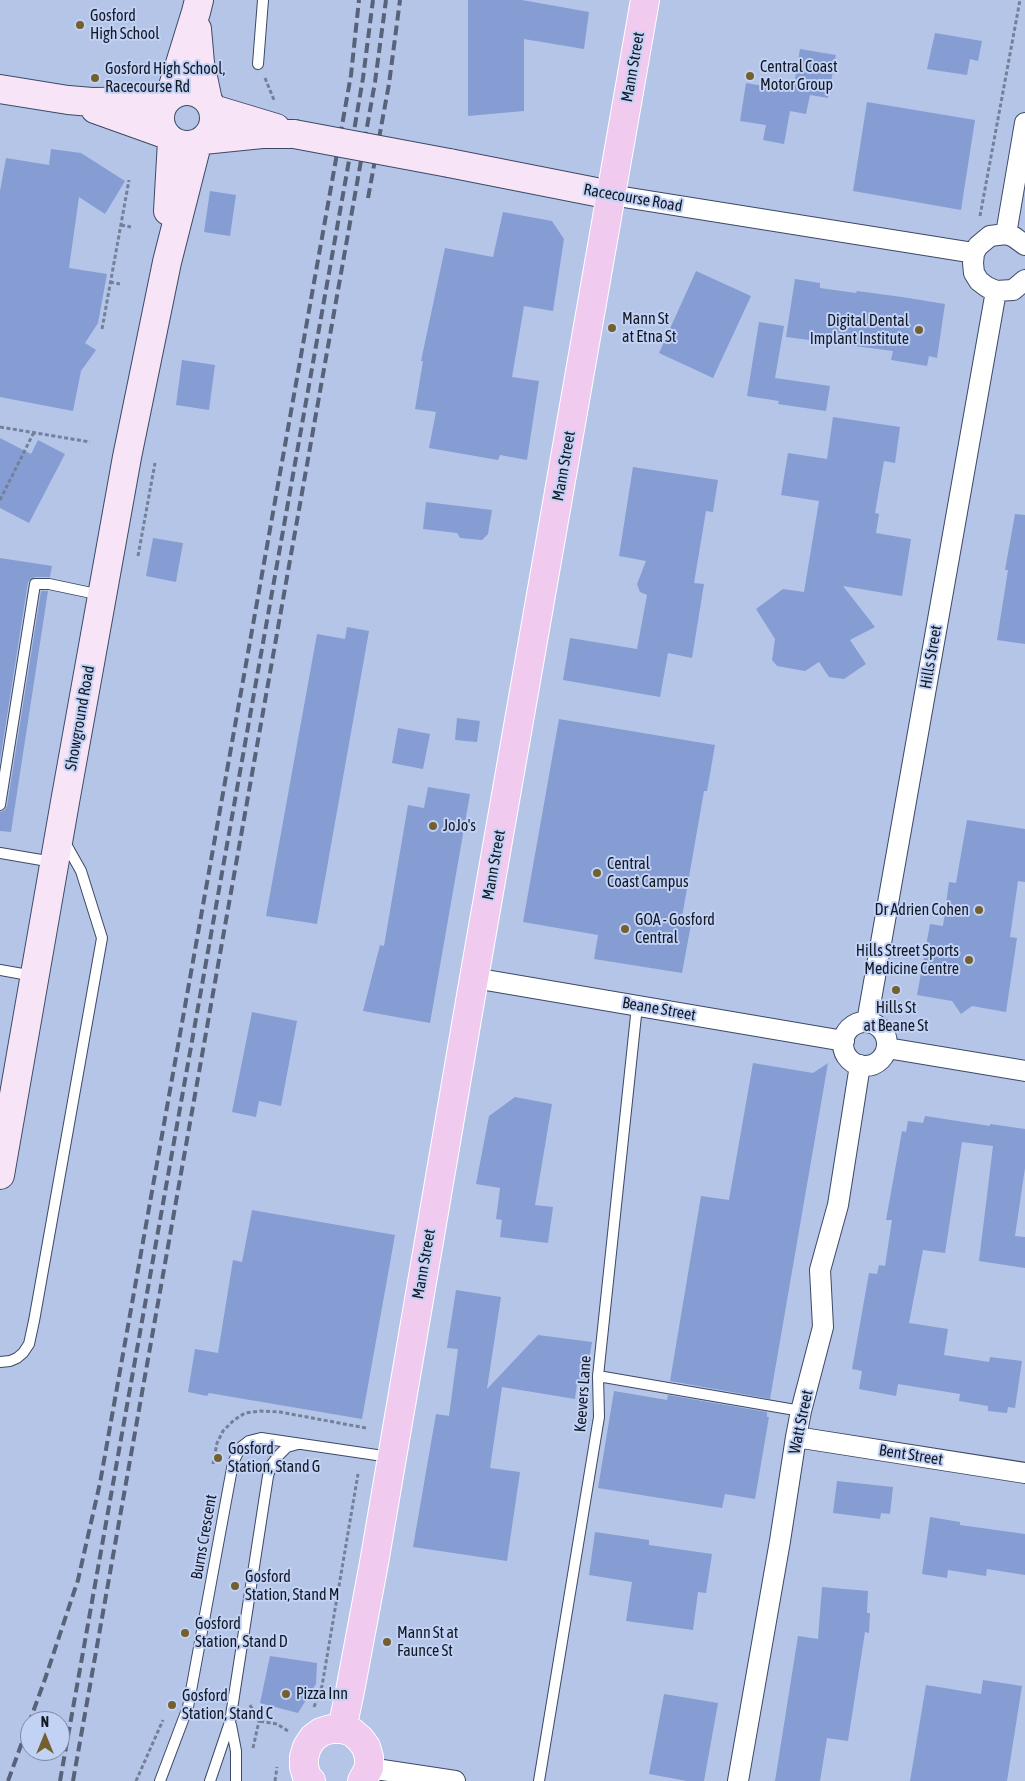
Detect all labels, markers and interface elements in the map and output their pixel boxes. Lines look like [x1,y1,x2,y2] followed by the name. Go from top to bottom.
[90,6,159,44] place label: Gosford High School
[74,19,86,31] marker: Gosford High School
[617,30,649,104] street label: Mann Street
[760,57,838,95] place label: Central Coast Motor Group
[105,59,225,97] place label: Gosford High School, Racecourse Rd
[744,70,756,82] marker: Central Coast Motor Group
[89,72,101,84] marker: Gosford High School, Racecourse Rd
[582,180,684,216] street label: Racecourse Road
[622,309,676,347] place label: Mann St at Etna St
[810,311,909,349] place label: Digital Dental Implant Institute
[606,322,618,334] marker: Mann St at Etna St
[913,324,925,336] marker: Digital Dental Implant Institute
[548,429,580,503] street label: Mann Street
[916,624,946,690] street label: Hills Street
[61,664,99,772] street label: Showground Road
[443,816,476,836] place label: JoJo's
[427,820,439,832] marker: JoJo's
[478,828,510,902] street label: Mann Street
[607,854,689,892] place label: Central Coast Campus
[591,867,603,879] marker: Central Coast Campus
[875,900,969,920] place label: Dr Adrien Cohen
[973,904,985,916] marker: Dr Adrien Cohen
[635,910,715,948] place label: GOA - Gosford Central
[619,923,631,935] marker: GOA - Gosford Central
[856,941,959,979] place label: Hills Street Sports Medicine Centre
[963,954,975,966] marker: Hills Street Sports Medicine Centre
[890,984,902,996] marker: Hills St at Beane St
[621,993,697,1025] street label: Beane Street
[863,998,929,1036] place label: Hills St at Beane St
[408,1227,440,1301] street label: Mann Street
[571,1355,595,1433] street label: Keevers Lane
[785,1388,817,1456] street label: Watt Street
[228,1439,320,1477] place label: Gosford Station, Stand G
[878,1440,944,1470] street label: Bent Street
[212,1452,224,1464] marker: Gosford Station, Stand G
[187,1493,221,1581] street label: Burns Crescent
[245,1567,339,1605] place label: Gosford Station, Stand M
[229,1580,241,1592] marker: Gosford Station, Stand M
[195,1614,288,1652] place label: Gosford Station, Stand D
[397,1623,458,1661] place label: Mann St at Faunce St
[179,1627,191,1639] marker: Gosford Station, Stand D
[381,1636,393,1648] marker: Mann St at Faunce St
[296,1684,348,1704] place label: Pizza Inn
[182,1686,273,1724] place label: Gosford Station, Stand C
[280,1688,292,1700] marker: Pizza Inn
[166,1699,178,1711] marker: Gosford Station, Stand C
[20,1711,70,1761] north arrow
[41,1714,49,1730] text: N

